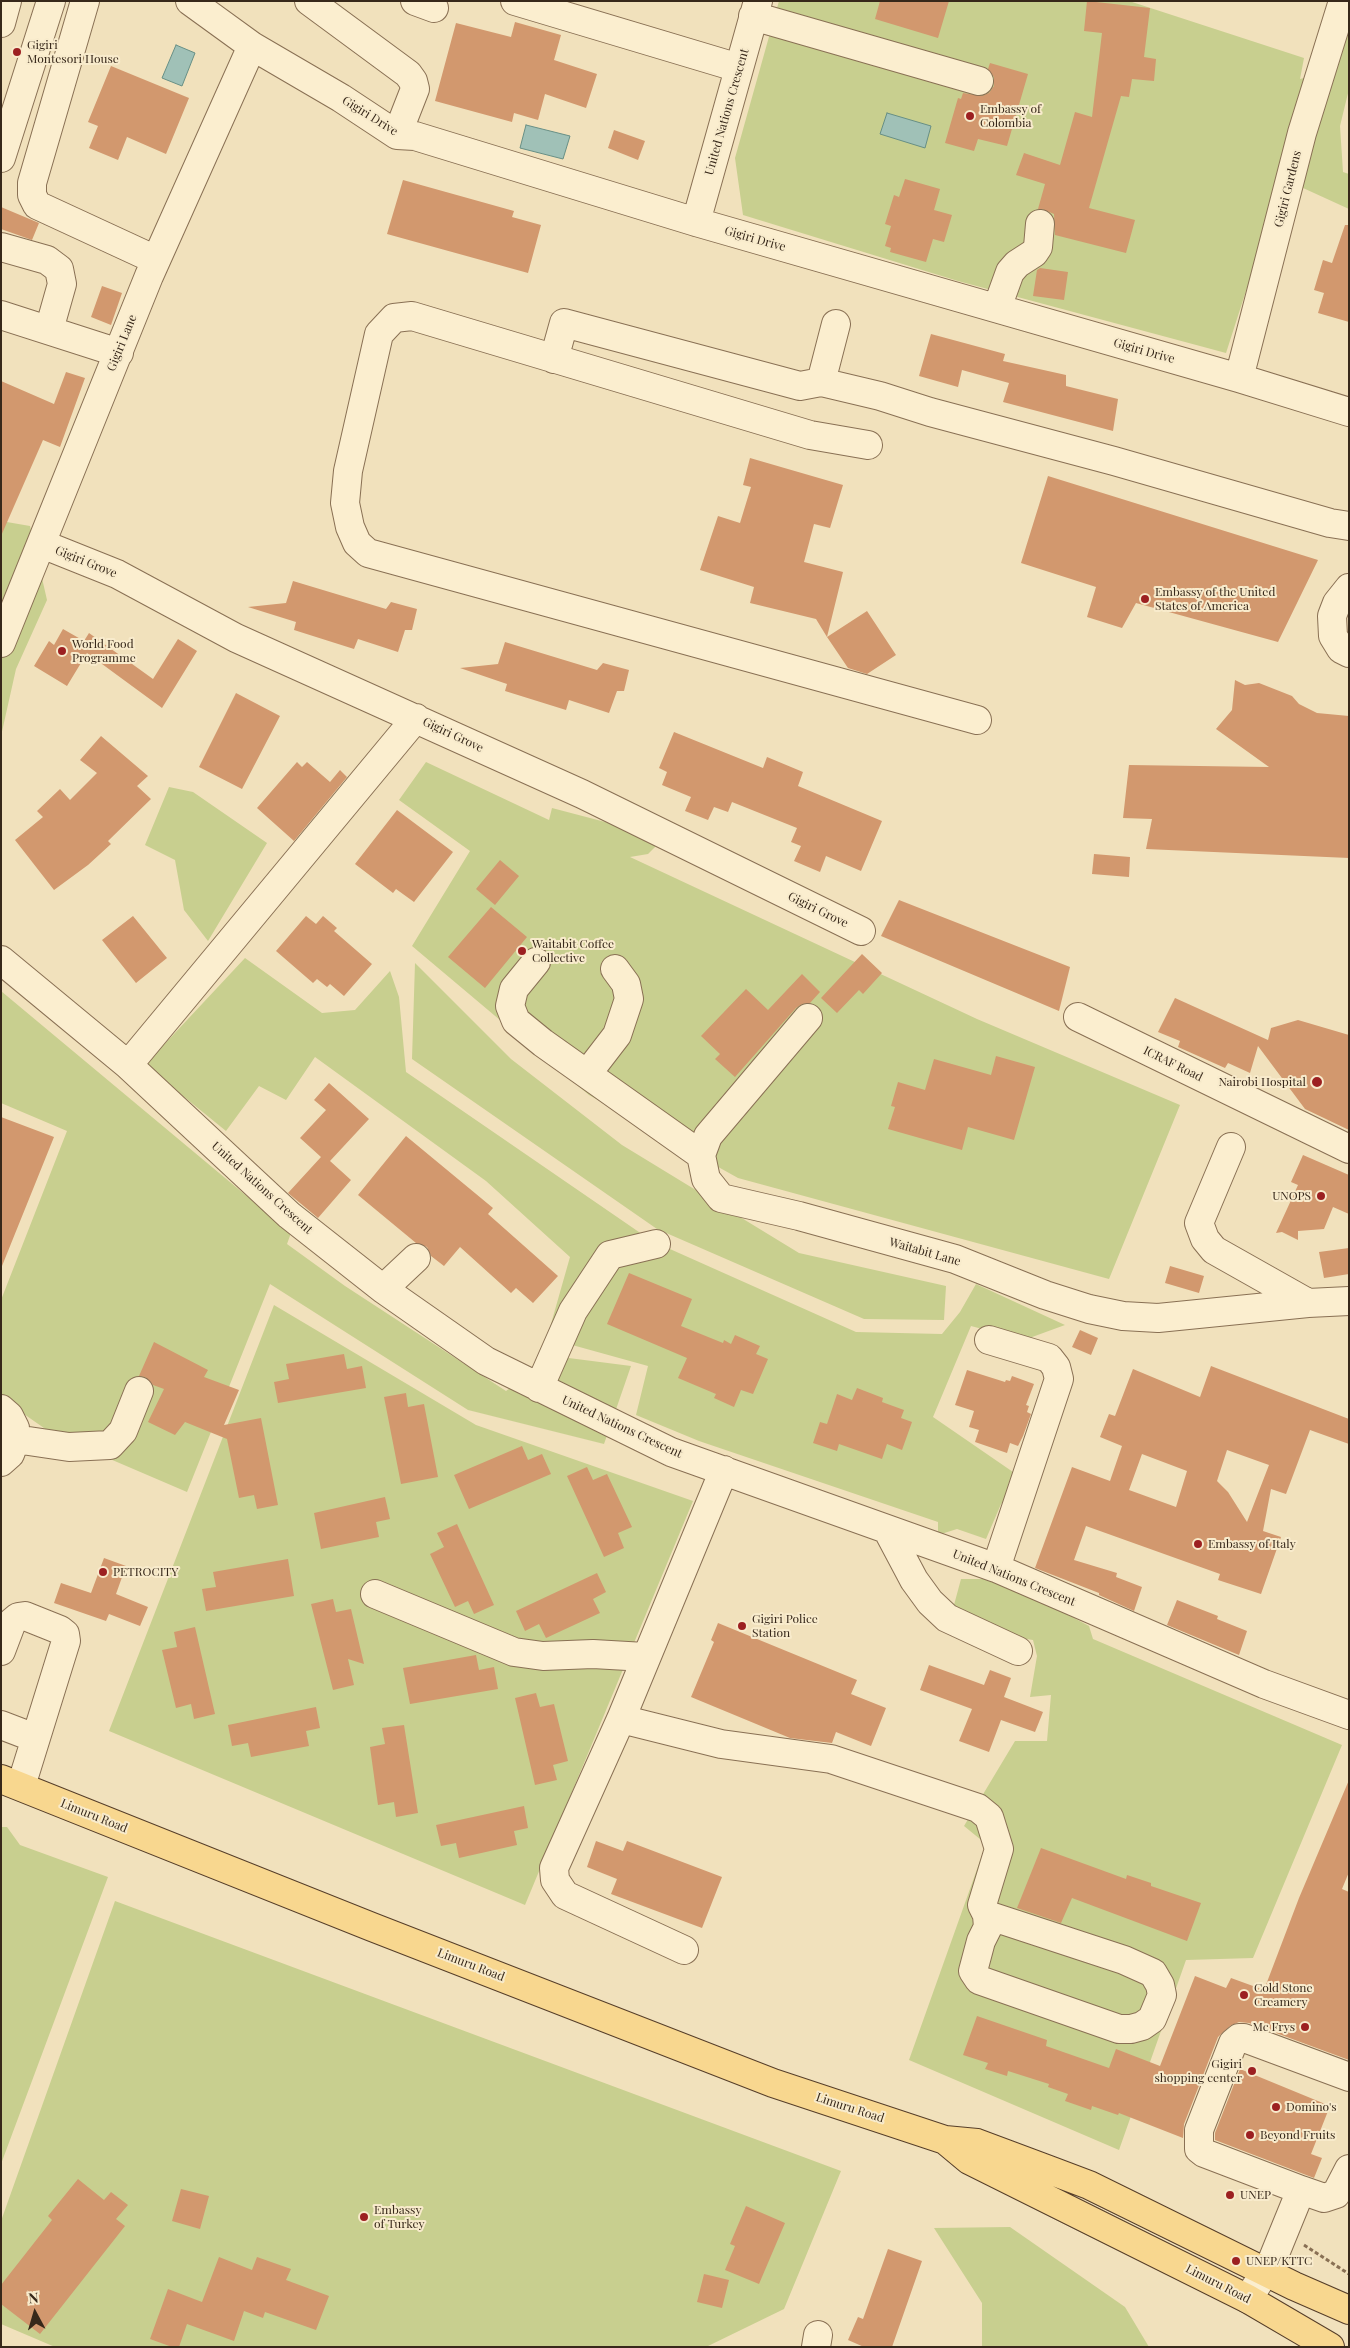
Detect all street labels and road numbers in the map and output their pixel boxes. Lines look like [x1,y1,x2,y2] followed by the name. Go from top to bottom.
[702,47,752,177] street label: United Nations Crescent
[339,93,401,139] street label: Gigiri Drive
[1271,149,1305,229] street label: Gigiri Gardens
[723,223,787,255] street label: Gigiri Drive
[104,313,140,373] street label: Gigiri Lane
[1112,335,1176,367] street label: Gigiri Drive
[53,543,119,581] street label: Gigiri Grove
[420,715,486,755] street label: Gigiri Grove
[785,889,851,931] street label: Gigiri Grove
[1141,1043,1205,1085] street label: ICRAF Road
[208,1139,316,1237] street label: United Nations Crescent
[888,1235,962,1269] street label: Waitabit Lane
[560,1393,684,1461] street label: United Nations Crescent
[951,1547,1077,1609] street label: United Nations Crescent
[58,1796,130,1836] street label: Limuru Road
[435,1946,507,1984] street label: Limuru Road
[814,2090,886,2126] street label: Limuru Road
[1183,2262,1253,2306] street label: Limuru Road

